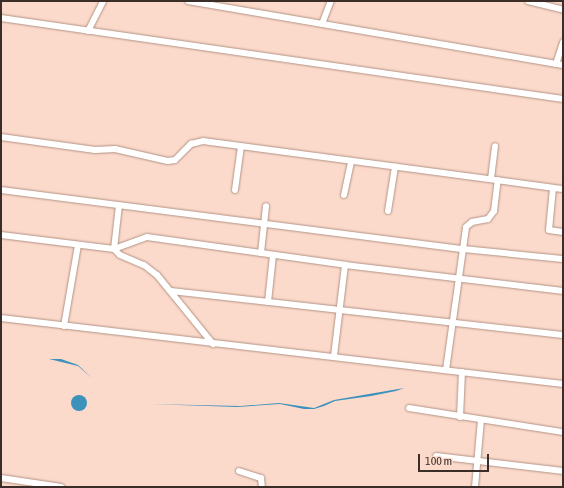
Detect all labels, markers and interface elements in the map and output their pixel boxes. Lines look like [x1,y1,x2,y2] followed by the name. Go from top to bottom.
[420,446,491,472] scale bar
[425,454,452,468] text: 100 m

